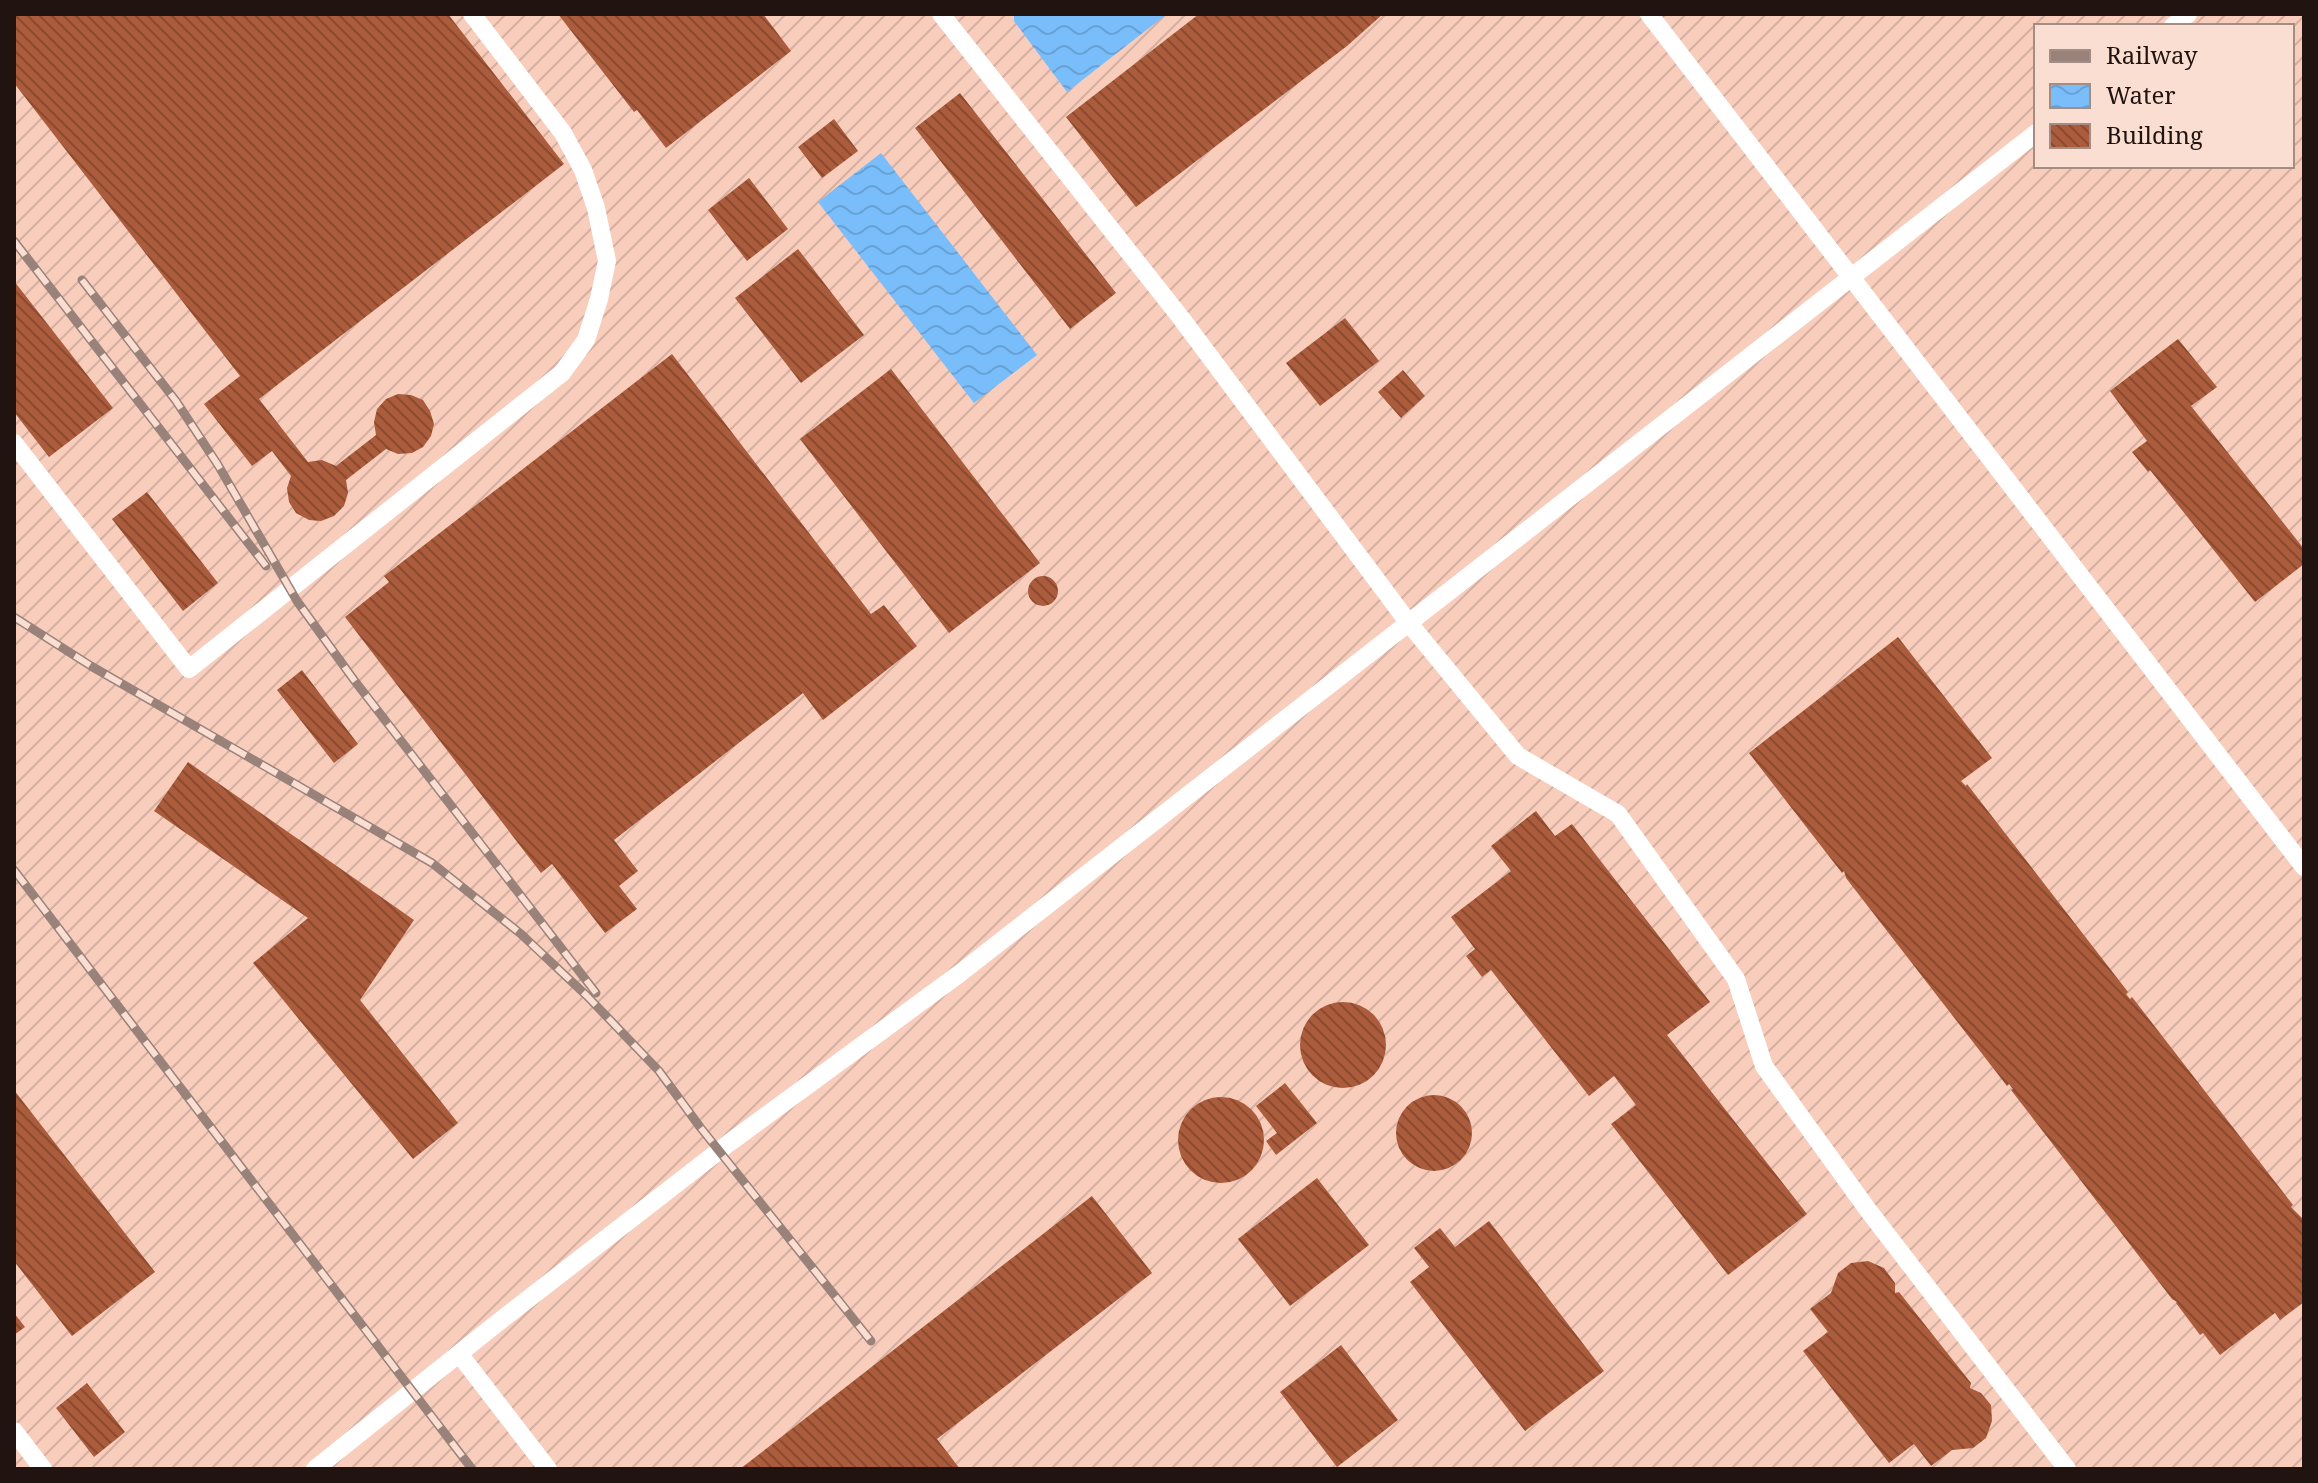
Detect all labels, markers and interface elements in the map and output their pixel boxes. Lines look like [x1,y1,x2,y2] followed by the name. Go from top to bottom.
[2034,24,2294,168] legend
[2106,38,2198,71] text: Railway
[2106,78,2176,111] text: Water
[2106,118,2203,151] text: Building

